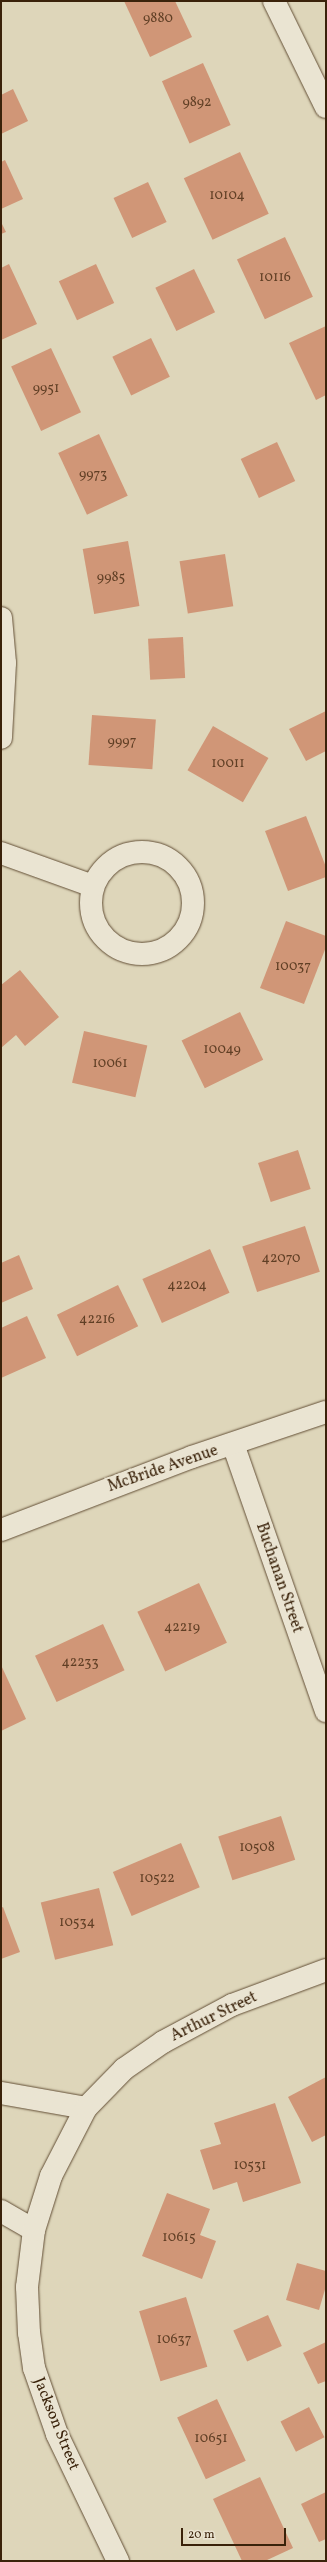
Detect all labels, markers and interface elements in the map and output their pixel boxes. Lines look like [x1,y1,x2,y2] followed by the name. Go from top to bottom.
[143,11,173,27] house number: 9880
[182,95,212,111] house number: 9892
[209,188,245,204] house number: 10104
[259,270,291,286] house number: 10116
[33,381,59,397] house number: 9951
[79,467,107,483] house number: 9973
[97,570,125,586] house number: 9985
[108,734,136,750] house number: 9997
[211,756,245,772] house number: 10011
[275,959,311,975] house number: 10037
[203,1042,241,1058] house number: 10049
[92,1056,128,1072] house number: 10061
[262,1251,300,1267] house number: 42070
[167,1278,207,1294] house number: 42204
[79,1312,115,1328] house number: 42216
[105,1441,221,1497] street label: McBride Avenue
[251,1520,307,1636] street label: Buchanan Street
[164,1620,200,1636] house number: 42219
[61,1655,99,1671] house number: 42233
[239,1840,275,1856] house number: 10508
[139,1871,175,1887] house number: 10522
[59,1915,95,1931] house number: 10534
[168,1988,260,2046] street label: Arthur Street
[233,2158,267,2174] house number: 10531
[162,2230,196,2246] house number: 10615
[157,2332,191,2348] house number: 10637
[29,2375,83,2473] street label: Jackson Street
[194,2431,228,2447] house number: 10651
[183,2520,288,2546] scale bar
[188,2527,215,2543] text: 20 m

